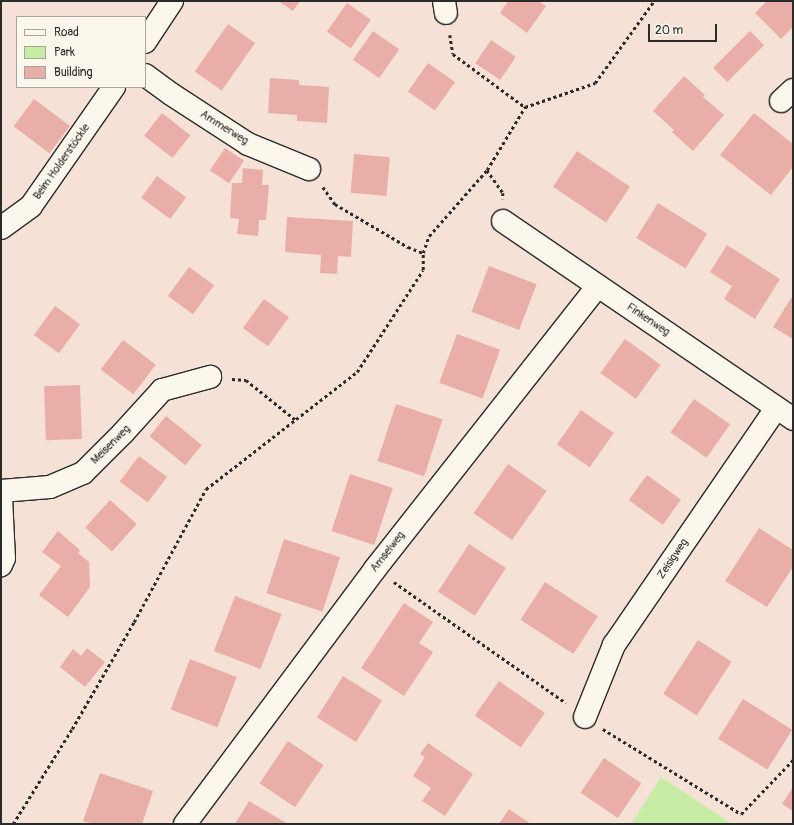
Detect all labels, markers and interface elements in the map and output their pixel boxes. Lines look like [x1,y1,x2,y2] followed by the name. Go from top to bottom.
[16,16,146,88] legend
[650,16,719,42] scale bar
[655,23,683,38] text: 20 m
[54,25,79,40] text: Road
[54,45,75,60] text: Park
[54,65,93,80] text: Building
[198,108,250,148] street label: Ammerweg
[31,122,93,202] street label: Beim Holderstöckle
[624,301,672,339] street label: Finkenweg
[89,423,133,467] street label: Meisenweg
[368,529,408,575] street label: Amselweg
[655,536,691,582] street label: Zeisigweg

